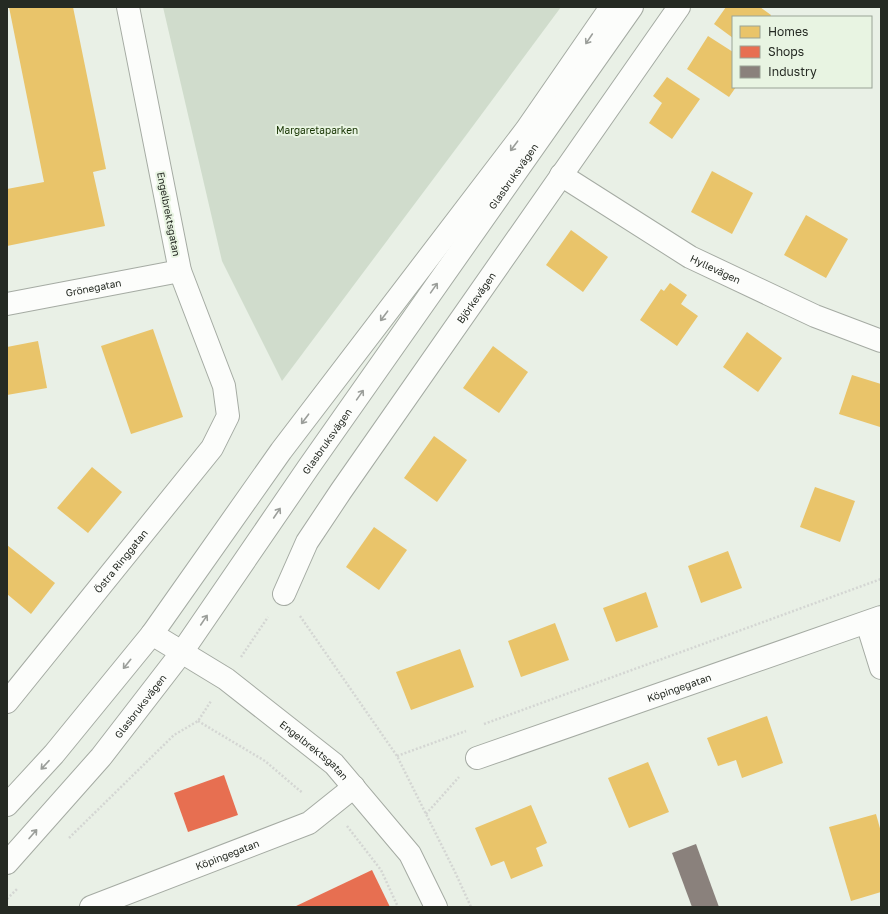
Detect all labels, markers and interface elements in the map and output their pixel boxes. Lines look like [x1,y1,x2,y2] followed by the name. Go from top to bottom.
[732,16,872,88] legend
[768,24,808,39] text: Homes
[585,33,593,44] one-way arrow
[768,44,804,59] text: Shops
[768,64,817,79] text: Industry
[276,124,358,136] park label: Margaretaparken
[510,140,519,151] one-way arrow
[486,141,540,211] street label: Glasbruksvägen
[155,171,183,257] street label: Engelbrektsgatan
[688,252,743,286] street label: Hyllevägen
[454,270,498,325] street label: Björkevägen
[65,276,122,299] street label: Grönegatan
[430,283,438,294] one-way arrow
[380,310,389,321] one-way arrow
[355,389,364,400] one-way arrow
[300,406,354,476] street label: Glasbruksvägen
[301,414,310,425] one-way arrow
[273,508,281,519] one-way arrow
[91,527,150,595] street label: Östra Ringgatan
[200,615,208,626] one-way arrow
[123,659,132,670] one-way arrow
[645,671,713,704] street label: Köpingegatan
[112,672,169,740] street label: Glasbruksvägen
[278,718,351,782] street label: Engelbrektsgatan
[40,760,50,770] one-way arrow
[28,829,37,839] one-way arrow
[194,837,261,872] street label: Köpingegatan

